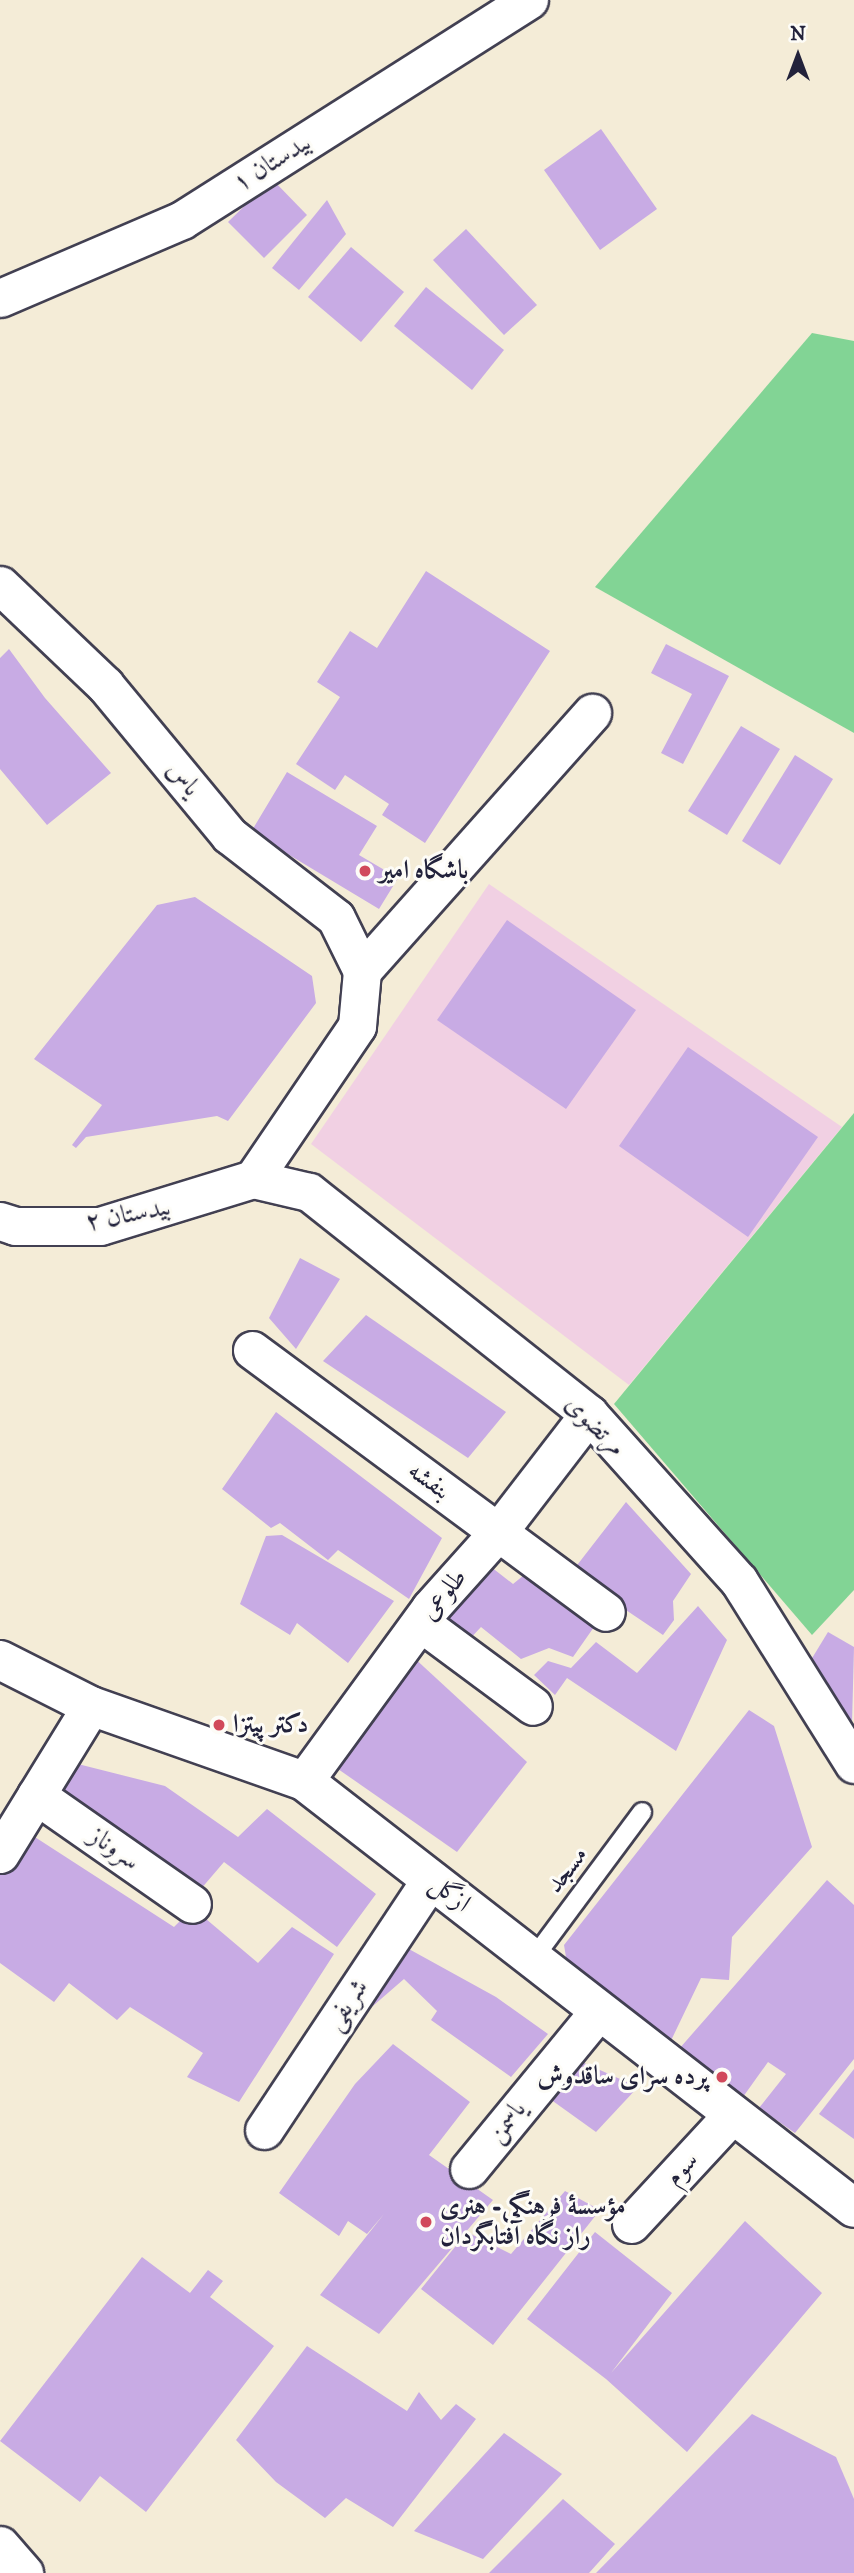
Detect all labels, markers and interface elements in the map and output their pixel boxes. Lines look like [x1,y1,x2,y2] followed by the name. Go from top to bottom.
[763,21,833,91] north arrow
[790,23,806,46] text: N
[227,127,317,199] street label: بیدستان ۱
[159,755,207,803] street label: یاس
[379,855,468,887] place label: باشگاه امیر
[357,863,373,879] marker: باشگاه امیر
[83,1192,173,1238] street label: بیدستان ۲
[558,1389,632,1463] street label: مرتضوی
[402,1455,456,1507] street label: بنفشه
[414,1563,474,1627] street label: طلوعی
[233,1709,309,1741] place label: دکتر پیتزا
[211,1717,227,1733] marker: دکتر پیتزا
[83,1820,145,1878] street label: سروناز
[539,1840,595,1900] street label: مسجد
[423,1868,477,1920] street label: ازگل
[319,1974,375,2036] street label: شریفی
[537,2061,708,2093] place label: پرده سرای ساقدوش
[714,2069,730,2085] marker: پرده سرای ساقدوش
[481,2095,533,2149] street label: یاسمن
[658,2145,706,2193] street label: سوم
[440,2191,626,2252] place label: مؤسسۀ فرهنگی- هنری راز نگاه آفتابگردان
[418,2214,434,2230] marker: مؤسسۀ فرهنگی- هنری راز نگاه آفتابگردان

